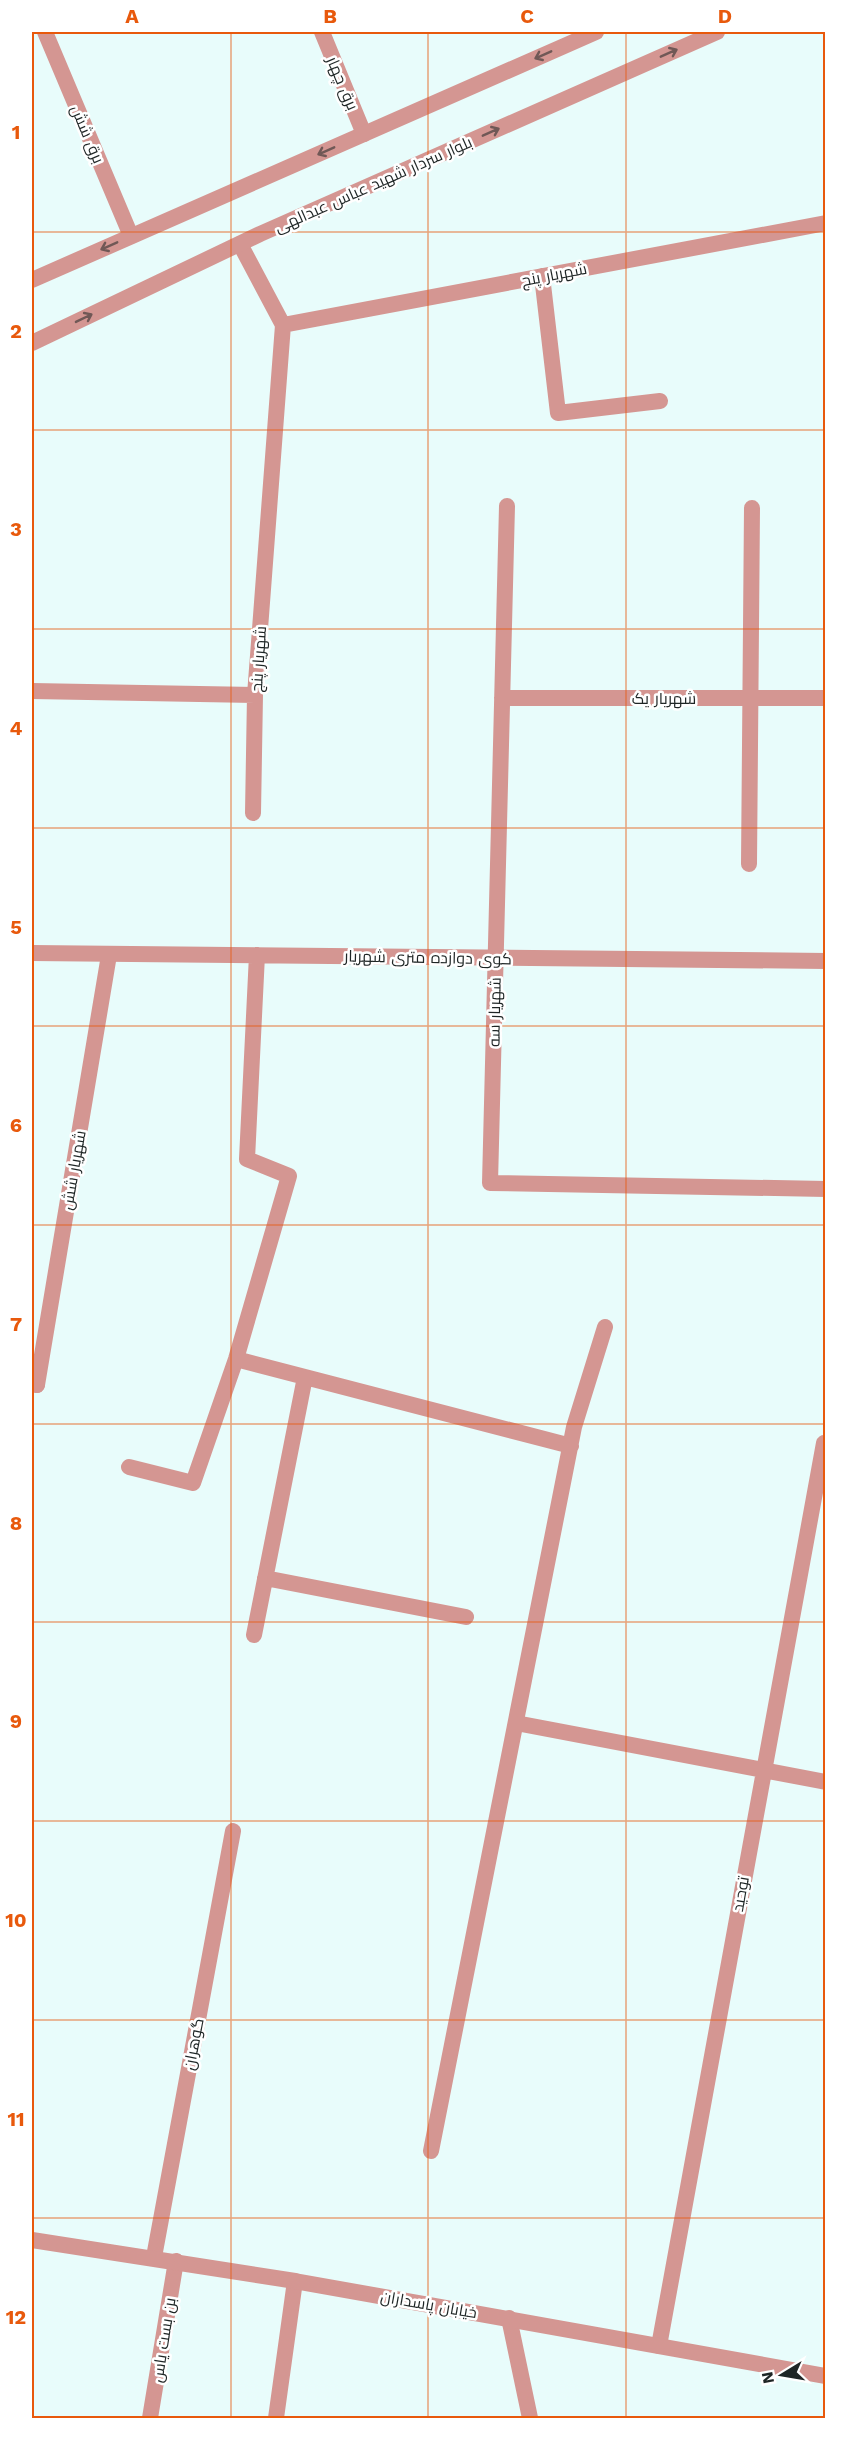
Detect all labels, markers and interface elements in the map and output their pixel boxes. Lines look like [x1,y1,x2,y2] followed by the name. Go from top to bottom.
[125,4,139,28] text: A
[323,4,337,28] text: B
[520,4,534,28] text: C
[718,4,732,28] text: D
[659,47,678,58] one-way arrow
[534,50,552,61] one-way arrow
[320,52,362,114] street label: برق چهار
[66,102,108,167] street label: برق شش
[12,120,20,144] text: 1
[481,126,499,137] one-way arrow
[271,132,475,238] street label: بلوار سردار شهید عباس عبدالهی
[317,145,335,157] one-way arrow
[100,241,118,252] one-way arrow
[520,259,589,292] street label: شهریار پنج
[75,311,93,323] one-way arrow
[10,319,22,343] text: 2
[10,517,22,541] text: 3
[247,625,272,693] street label: شهریار پنج
[632,689,696,709] street label: شهریار یک
[10,716,23,740] text: 4
[10,915,22,939] text: 5
[343,947,512,969] street label: کوی دوازده متری شهریار
[484,977,506,1047] street label: شهریار سه
[10,1113,22,1137] text: 6
[57,1129,91,1212] street label: شهریار شش
[10,1312,22,1336] text: 7
[10,1511,22,1535] text: 8
[10,1709,22,1733] text: 9
[728,1874,753,1913] street label: توحید
[5,1908,27,1932] text: 10
[179,2016,209,2072] street label: گوهران
[7,2107,25,2131] text: 11
[379,2287,479,2324] street label: خیابان پاسداران
[147,2296,181,2384] street label: بن بست یاس
[6,2305,26,2329] text: 12
[752,2345,812,2405] north arrow
[757,2370,778,2385] text: N

